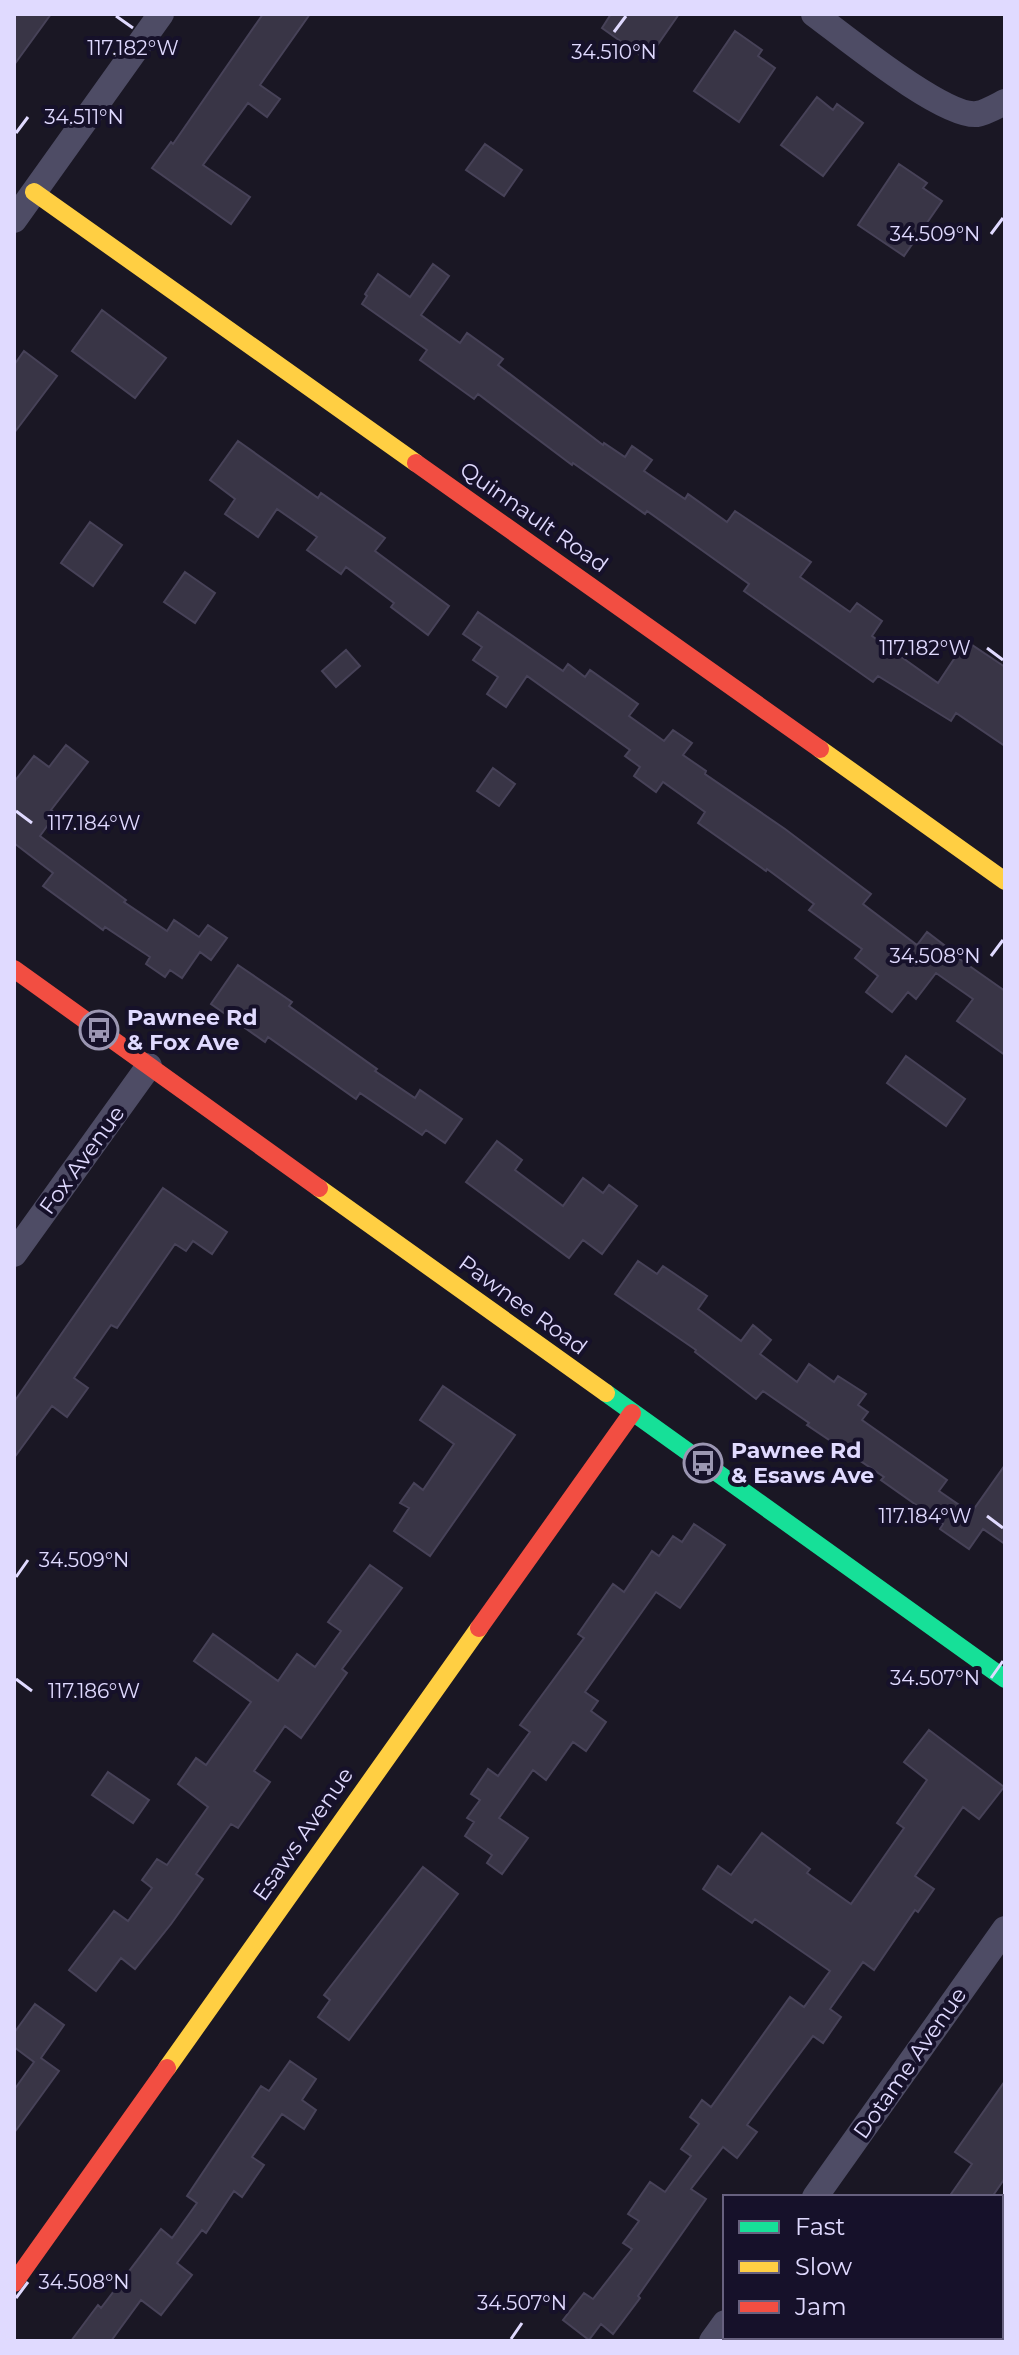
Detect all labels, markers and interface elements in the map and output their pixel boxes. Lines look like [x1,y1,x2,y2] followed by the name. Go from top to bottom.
[87,36,179,60] text: 117.182°W
[571,40,657,64] text: 34.510°N
[44,105,124,129] text: 34.511°N
[890,222,980,246] text: 34.509°N
[455,456,613,578] street label: Quinnault Road
[879,636,971,660] text: 117.182°W
[48,811,140,835] text: 117.184°W
[889,944,981,968] text: 34.508°N
[127,1004,257,1056] place label: Pawnee Rd & Fox Ave
[78,1009,120,1051] bus stop icon: Pawnee Rd & Fox Ave
[34,1100,130,1220] street label: Fox Avenue
[453,1249,593,1361] street label: Pawnee Road
[731,1437,874,1489] place label: Pawnee Rd & Esaws Ave
[682,1442,724,1484] bus stop icon: Pawnee Rd & Esaws Ave
[879,1504,971,1528] text: 117.184°W
[39,1548,129,1572] text: 34.509°N
[890,1666,980,1690] text: 34.507°N
[48,1679,140,1703] text: 117.186°W
[247,1762,359,1906] street label: Esaws Avenue
[848,1982,972,2144] street label: Dotame Avenue
[723,2195,1003,2339] legend
[795,2212,846,2241] text: Fast
[795,2252,852,2281] text: Slow
[38,2270,130,2294] text: 34.508°N
[477,2291,567,2315] text: 34.507°N
[794,2292,847,2321] text: Jam

